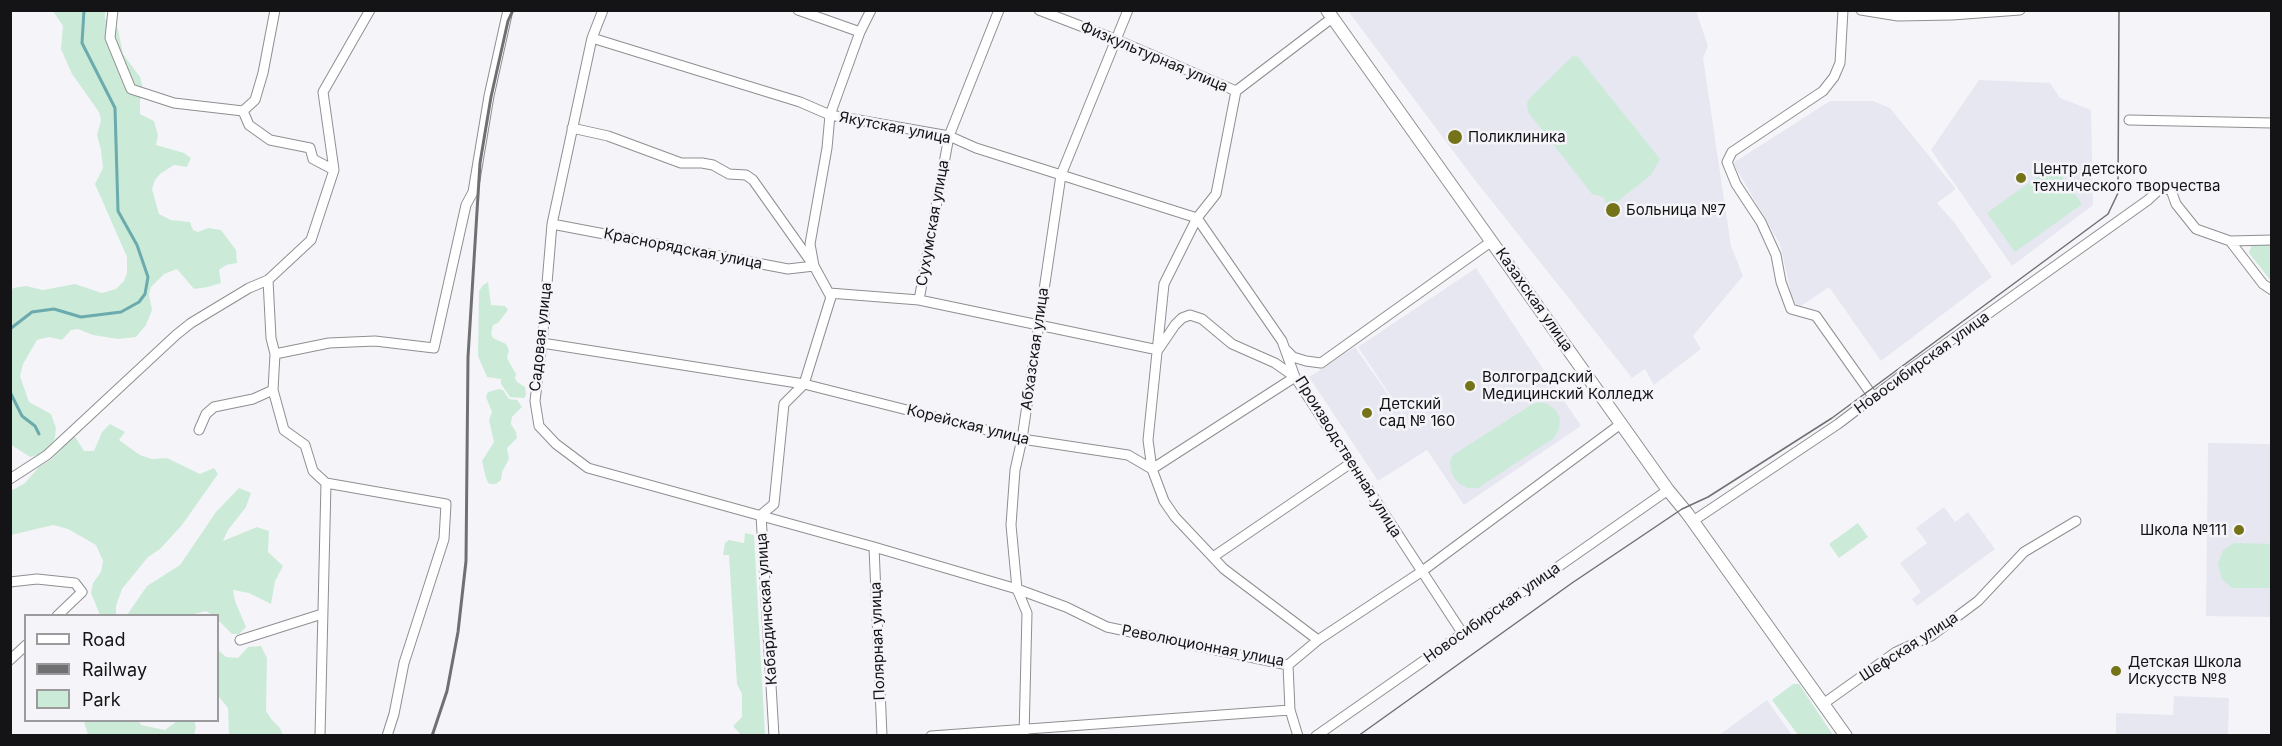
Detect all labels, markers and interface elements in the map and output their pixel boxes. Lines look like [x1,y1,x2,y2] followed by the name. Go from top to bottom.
[1077,18,1231,96] street label: Физкультурная улица
[838,108,952,148] street label: Якутская улица
[1446,128,1464,146] marker: Поликлиника
[1468,128,1566,146] place label: Поликлиника
[913,158,953,288] street label: Сухумская улица
[2033,160,2220,195] place label: Центр детского технического творчества
[2014,171,2028,185] marker: Центр детского технического творчества
[1604,201,1622,219] marker: Больница №7
[1626,201,1726,219] place label: Больница №7
[602,225,764,273] street label: Краснорядская улица
[1492,245,1576,355] street label: Казахская улица
[526,281,556,393] street label: Садовая улица
[1017,287,1053,411] street label: Абхазская улица
[1851,308,1993,418] street label: Новосибирская улица
[1482,368,1654,403] place label: Волгоградский Медицинский Колледж
[1291,373,1405,541] street label: Производственная улица
[1463,379,1477,393] marker: Волгоградский Медицинский Колледж
[1379,395,1455,430] place label: Детский сад № 160
[905,401,1031,449] street label: Корейская улица
[1360,406,1374,420] marker: Детский сад № 160
[2140,521,2227,539] place label: Школа №111
[2232,523,2246,537] marker: Школа №111
[753,532,781,686] street label: Кабардинская улица
[1420,559,1564,667] street label: Новосибирская улица
[867,581,889,701] street label: Полярная улица
[1856,608,1962,686] street label: Шефская улица
[24,614,219,722] legend
[1120,621,1286,671] street label: Революционная улица
[82,629,125,650] text: Road
[2128,653,2242,688] place label: Детская Школа Искусств №8
[82,659,147,680] text: Railway
[2109,664,2123,678] marker: Детская Школа Искусств №8
[82,689,121,710] text: Park

